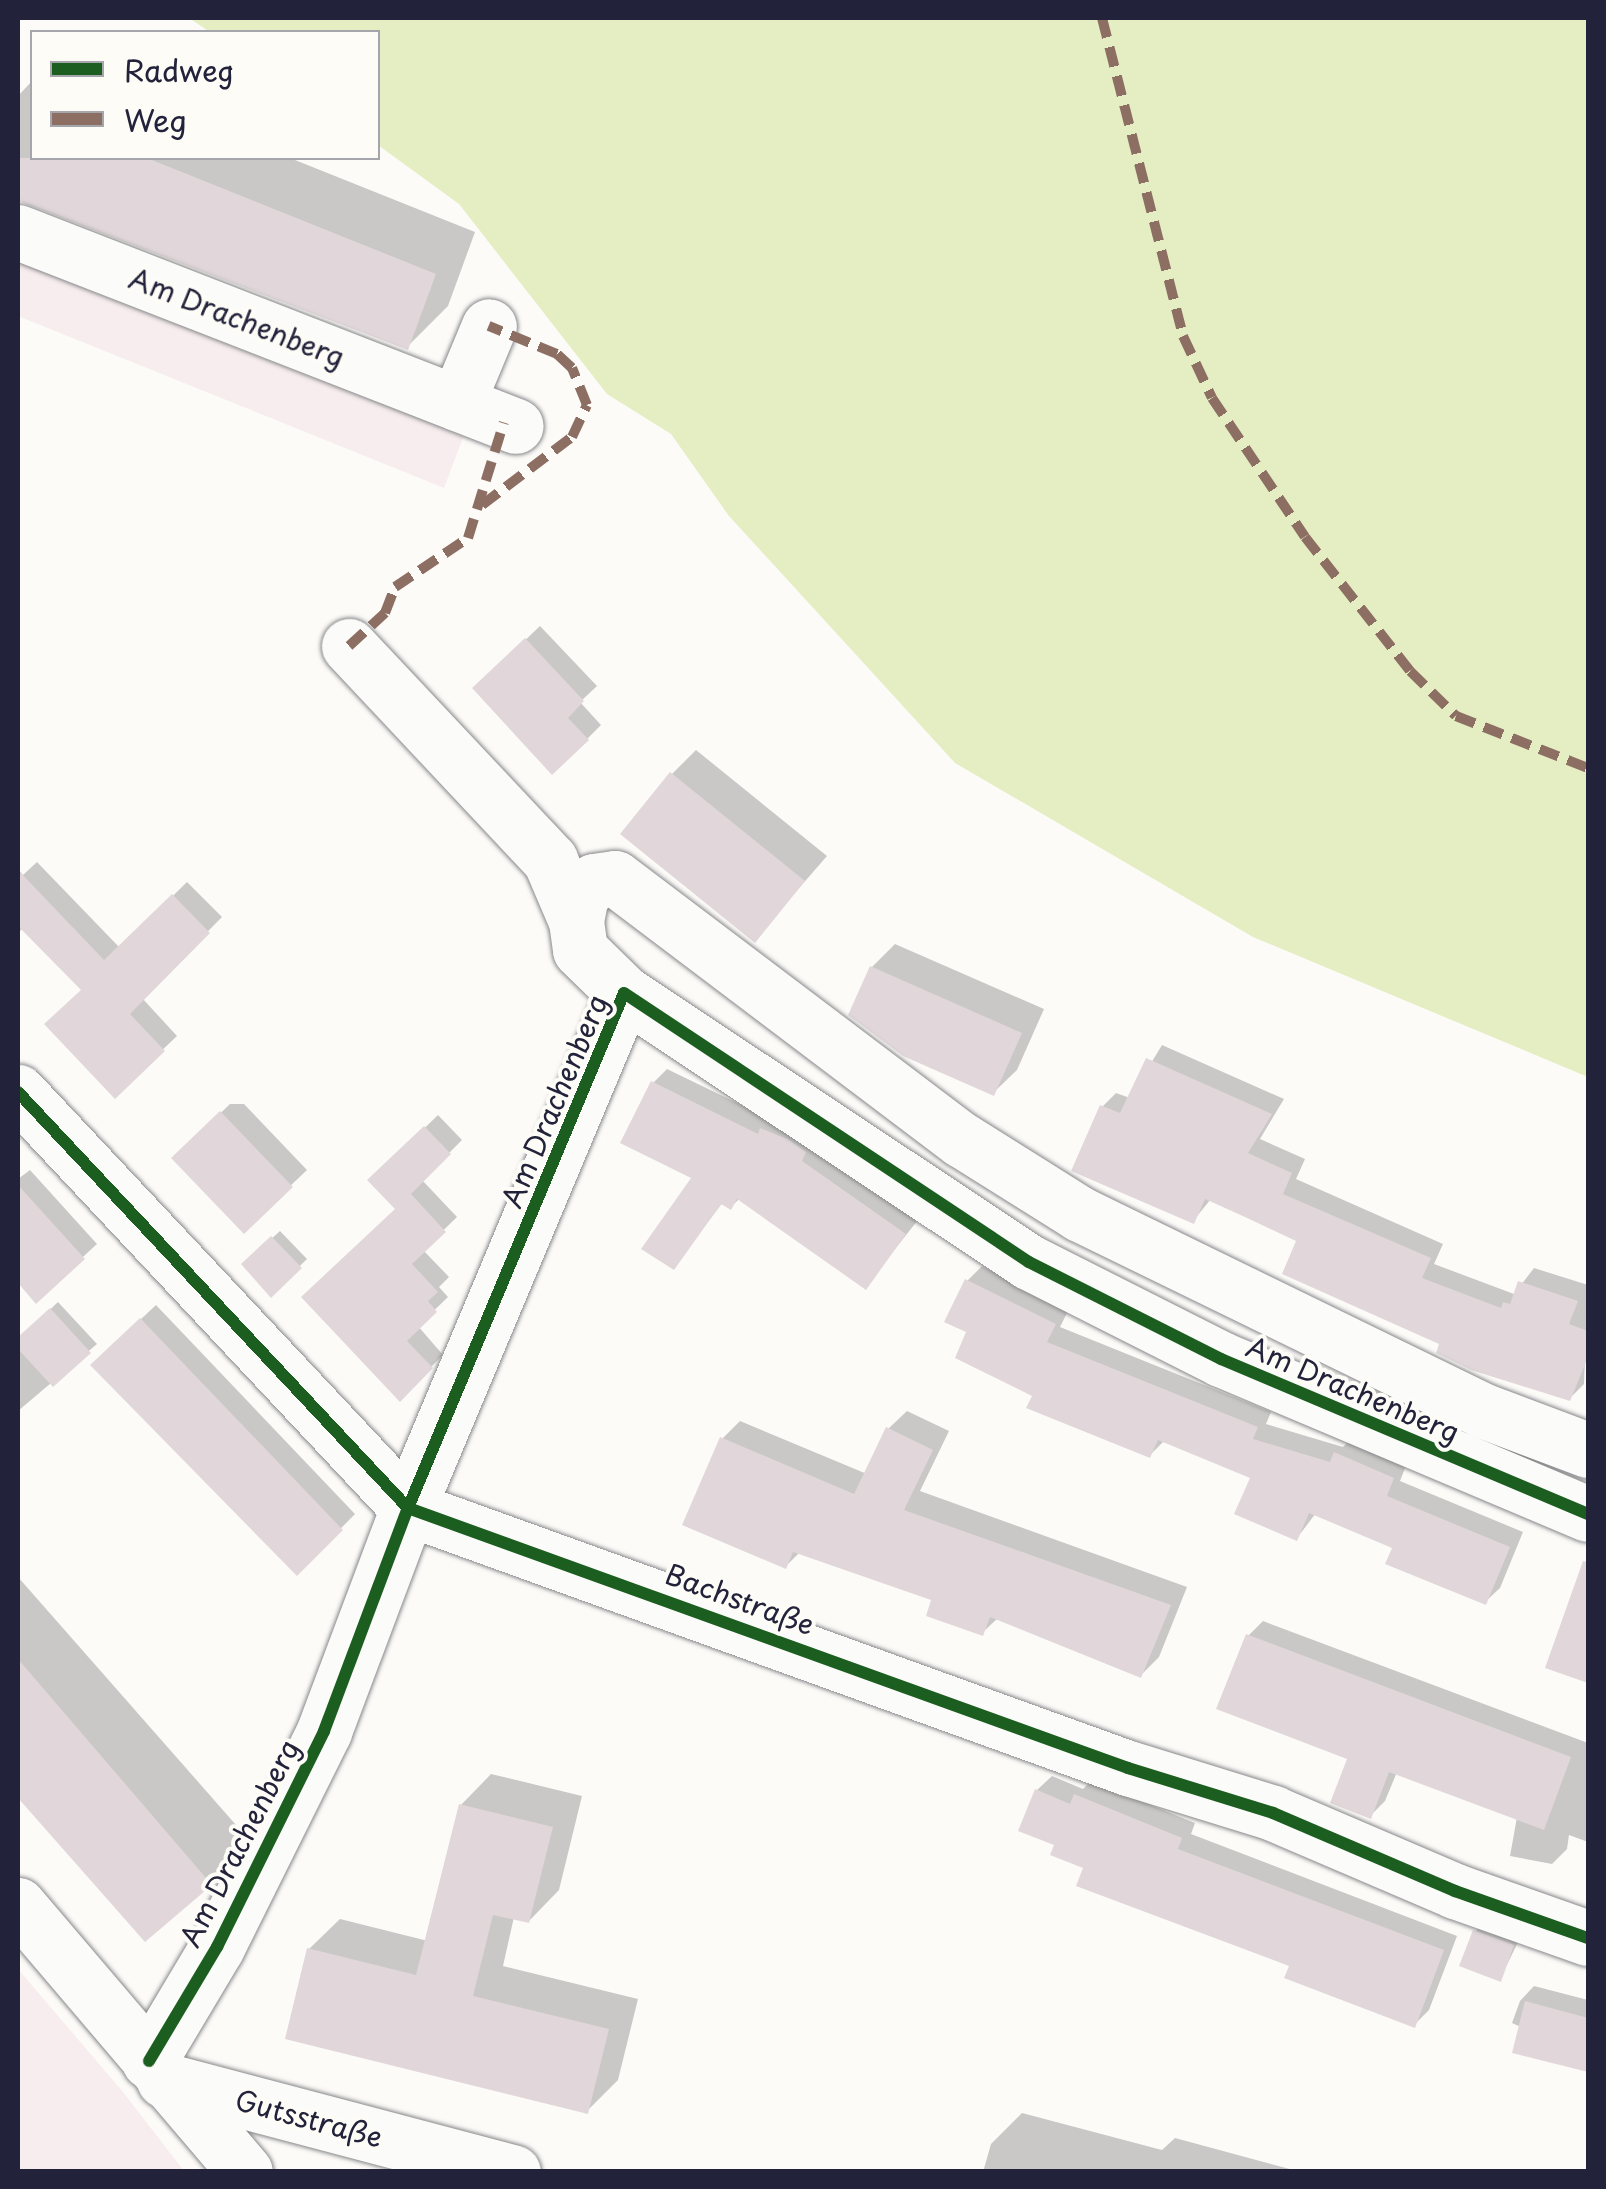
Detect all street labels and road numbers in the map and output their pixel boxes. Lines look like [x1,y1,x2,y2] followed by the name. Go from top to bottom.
[124,260,350,374] street label: Am Drachenberg
[494,989,614,1213] street label: Am Drachenberg
[1241,1329,1465,1449] street label: Am Drachenberg
[661,1557,819,1641] street label: Bachstraße
[172,1734,306,1952] street label: Am Drachenberg
[232,2082,386,2154] street label: Gutsstraße

